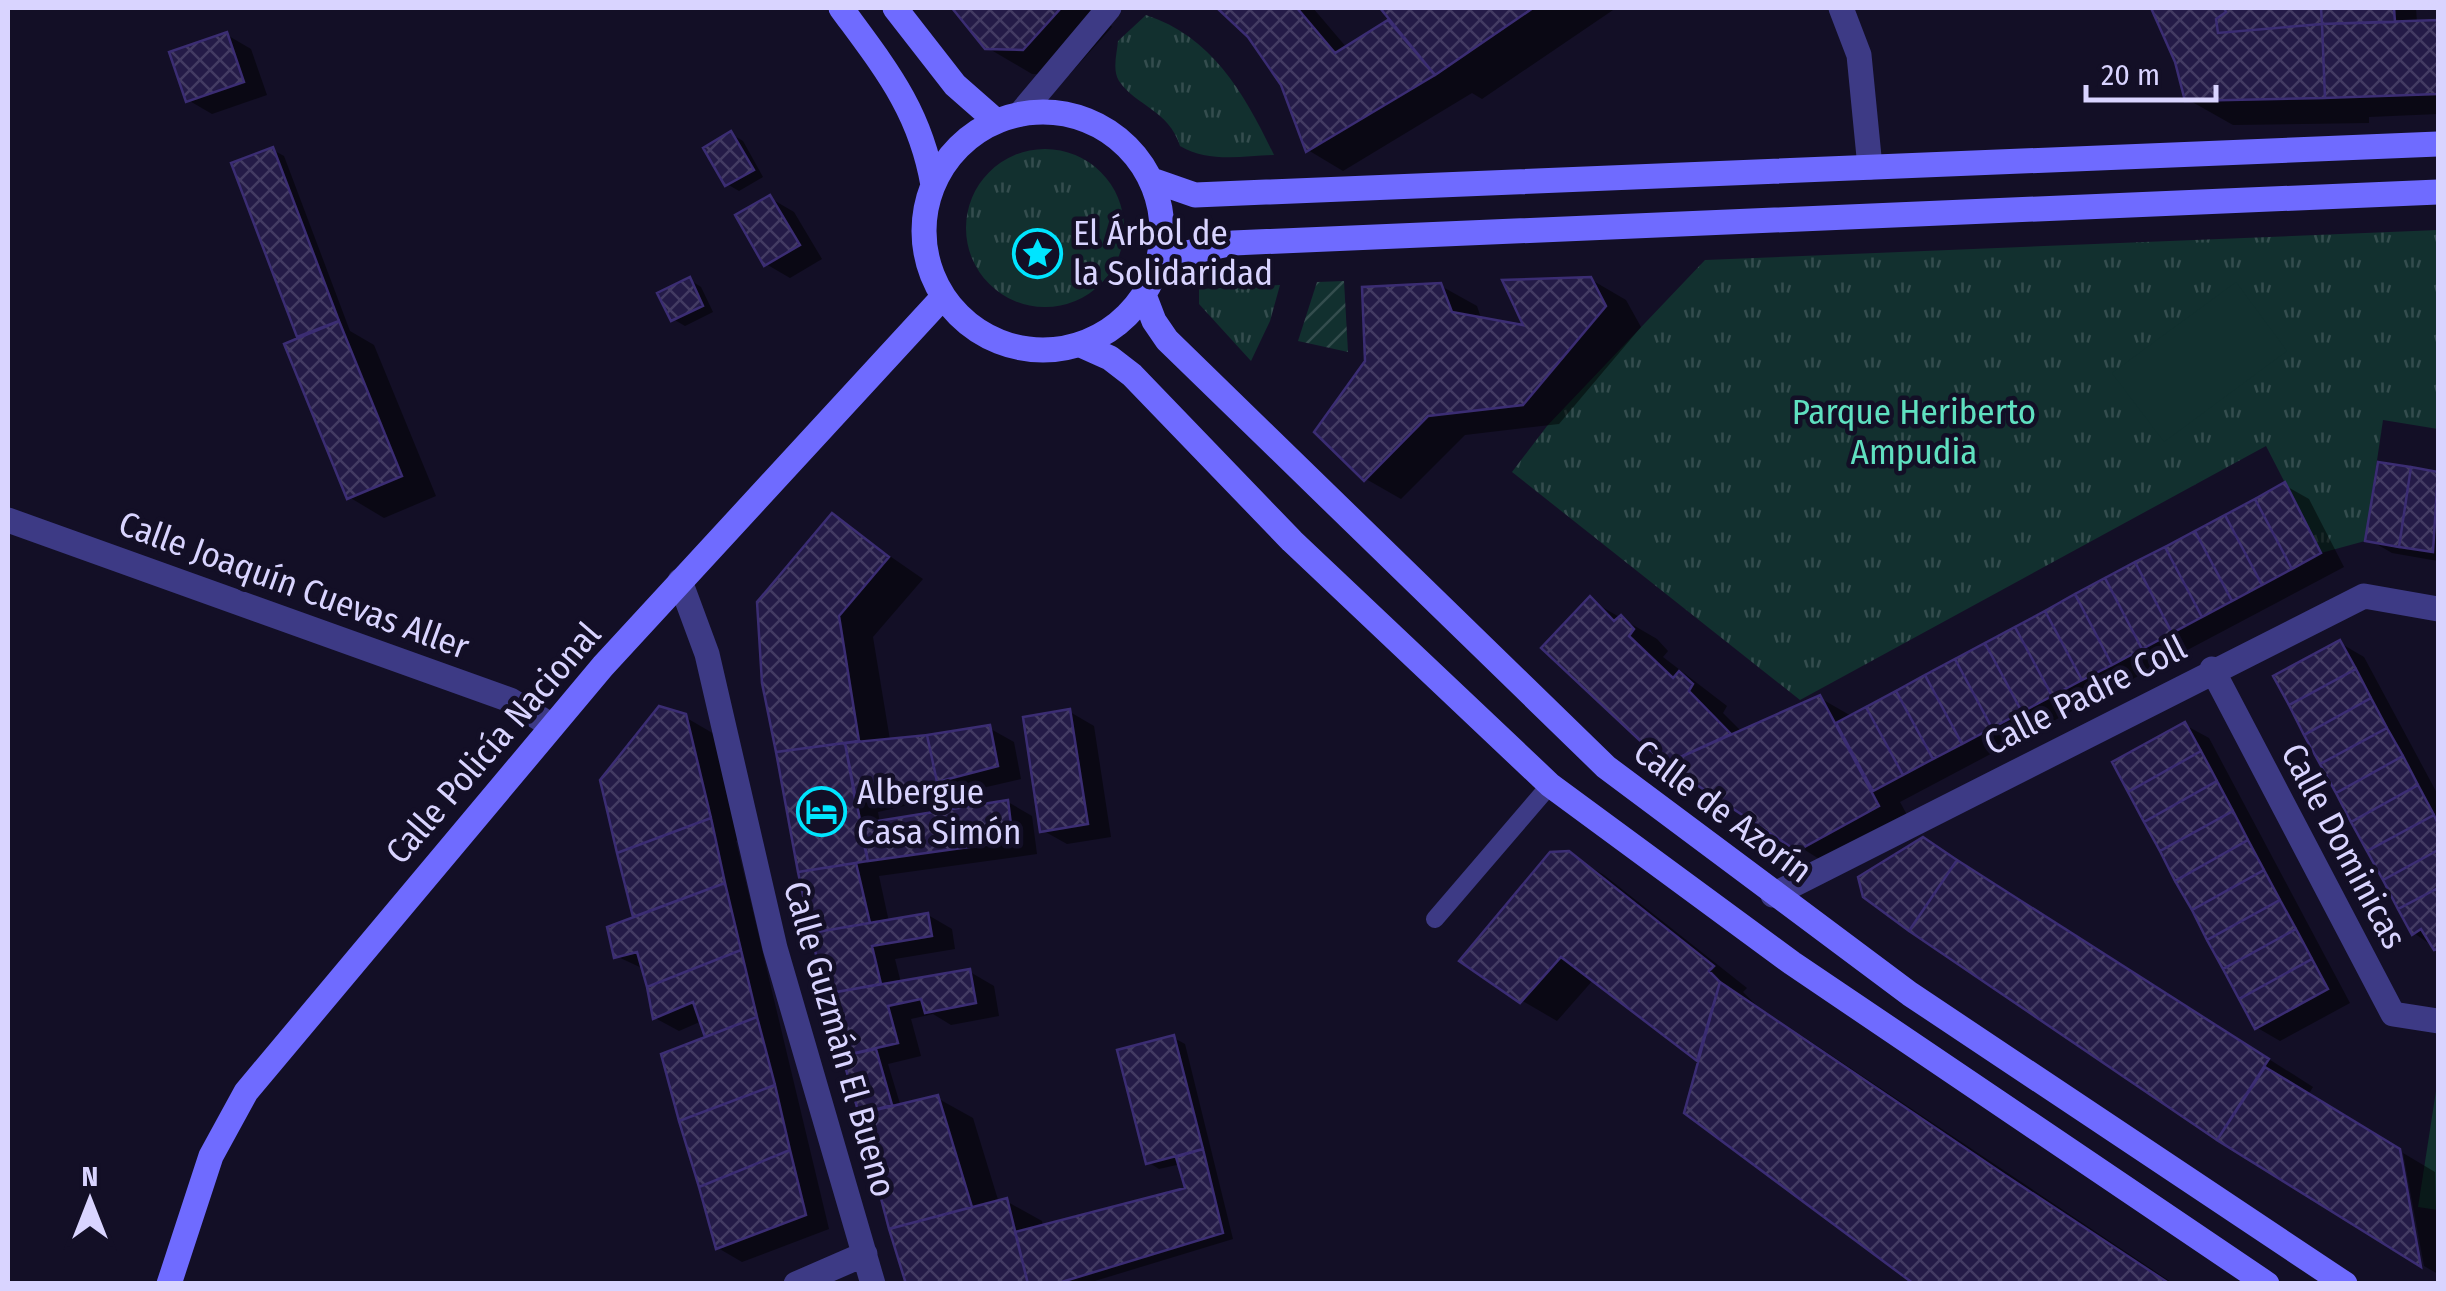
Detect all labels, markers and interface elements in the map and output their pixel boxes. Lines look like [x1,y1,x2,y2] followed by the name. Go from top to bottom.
[2086,40,2216,102] scale bar
[2101,57,2160,93] text: 20 m
[1073,212,1273,294] place label: El Árbol de la Solidaridad
[1012,227,1064,279] place icon: El Árbol de la Solidaridad
[1792,391,2036,473] park label: Parque Heriberto Ampudia
[113,502,475,668] street label: Calle Joaquín Cuevas Aller
[377,614,609,872] street label: Calle Policía Nacional
[1977,626,2193,764] street label: Calle Padre Coll
[1626,730,1820,892] street label: Calle de Azorín
[2272,736,2416,956] street label: Calle Dominicas
[857,771,1021,853] place label: Albergue Casa Simón
[796,786,848,838] hotel icon: Albergue Casa Simón
[775,876,905,1202] street label: Calle Guzmán El Bueno
[40,1151,140,1251] north arrow
[82,1160,98,1193] text: N

